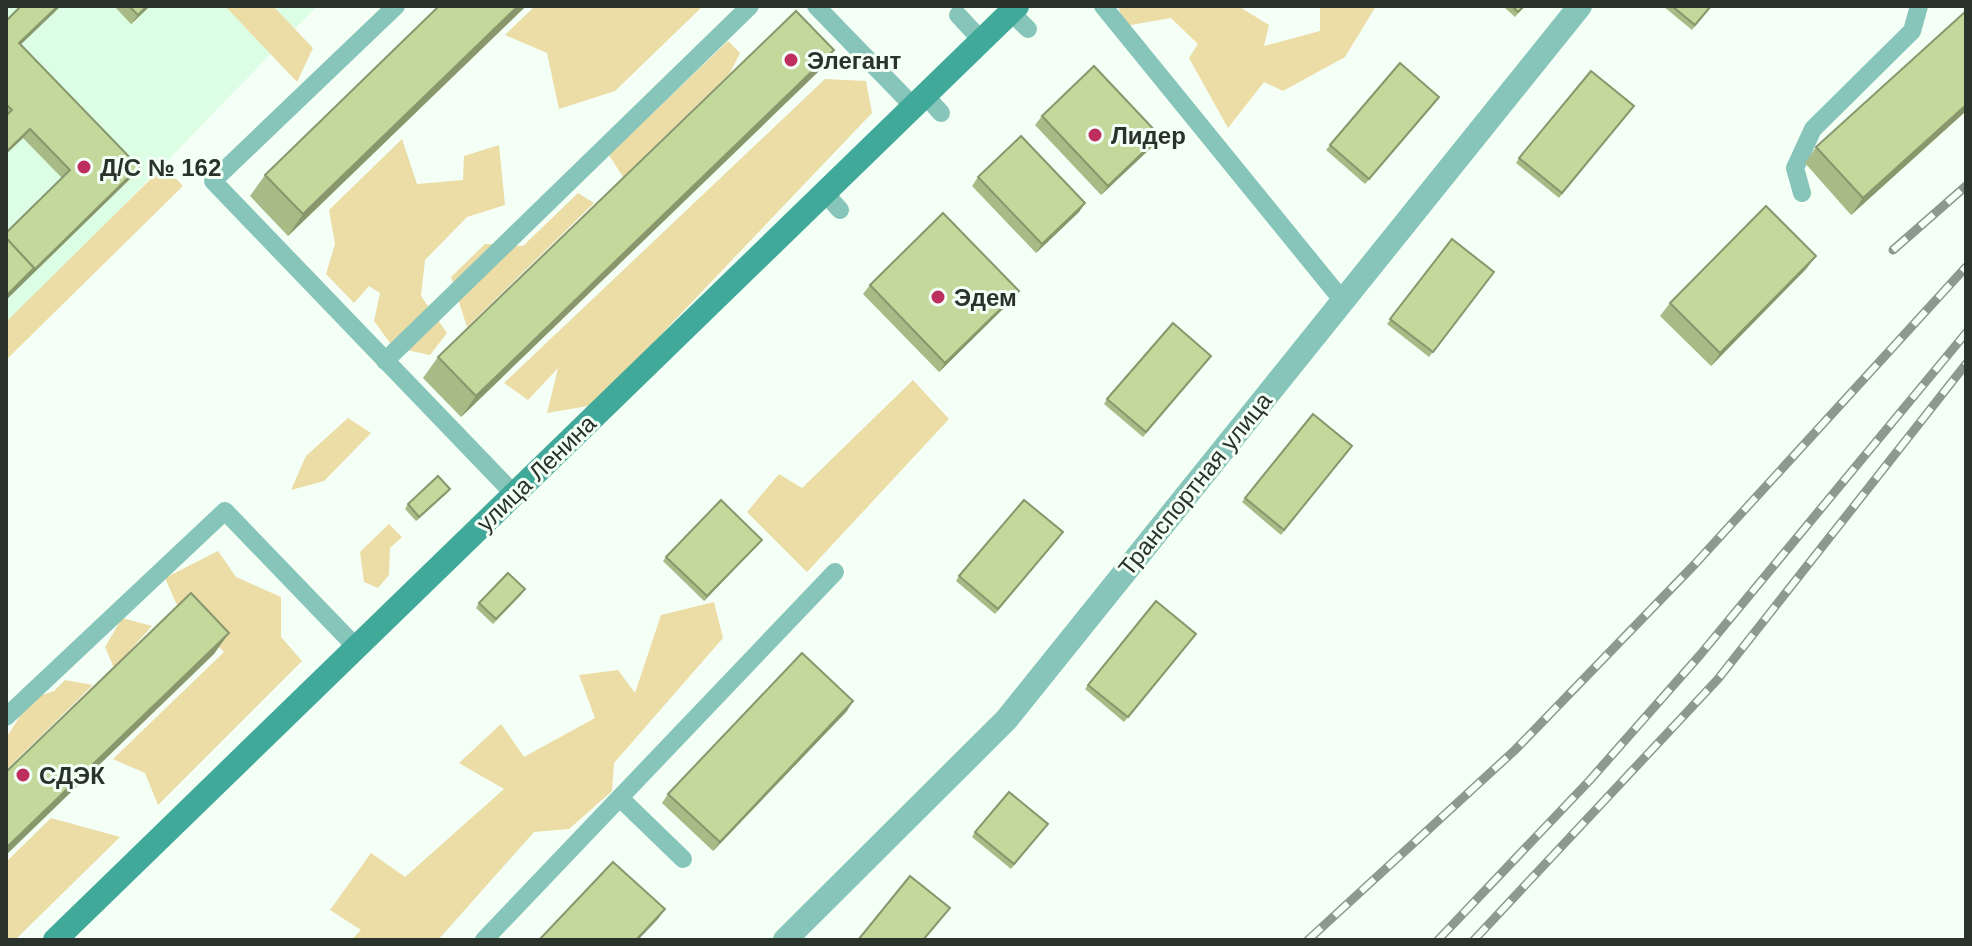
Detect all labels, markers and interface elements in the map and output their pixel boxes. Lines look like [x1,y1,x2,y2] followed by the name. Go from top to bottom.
[807,47,902,74] place label: Элегант
[782,51,800,69] marker: Элегант
[1111,122,1186,149] place label: Лидер
[1086,126,1104,144] marker: Лидер
[100,154,221,181] place label: Д/С № 162
[75,158,93,176] marker: Д/С № 162
[954,284,1017,311] place label: Эдем
[929,288,947,306] marker: Эдем
[1113,387,1278,581] street label: Транспортная улица
[471,409,602,537] street label: улица Ленина
[39,762,105,789] place label: СДЭК
[14,766,32,784] marker: СДЭК

